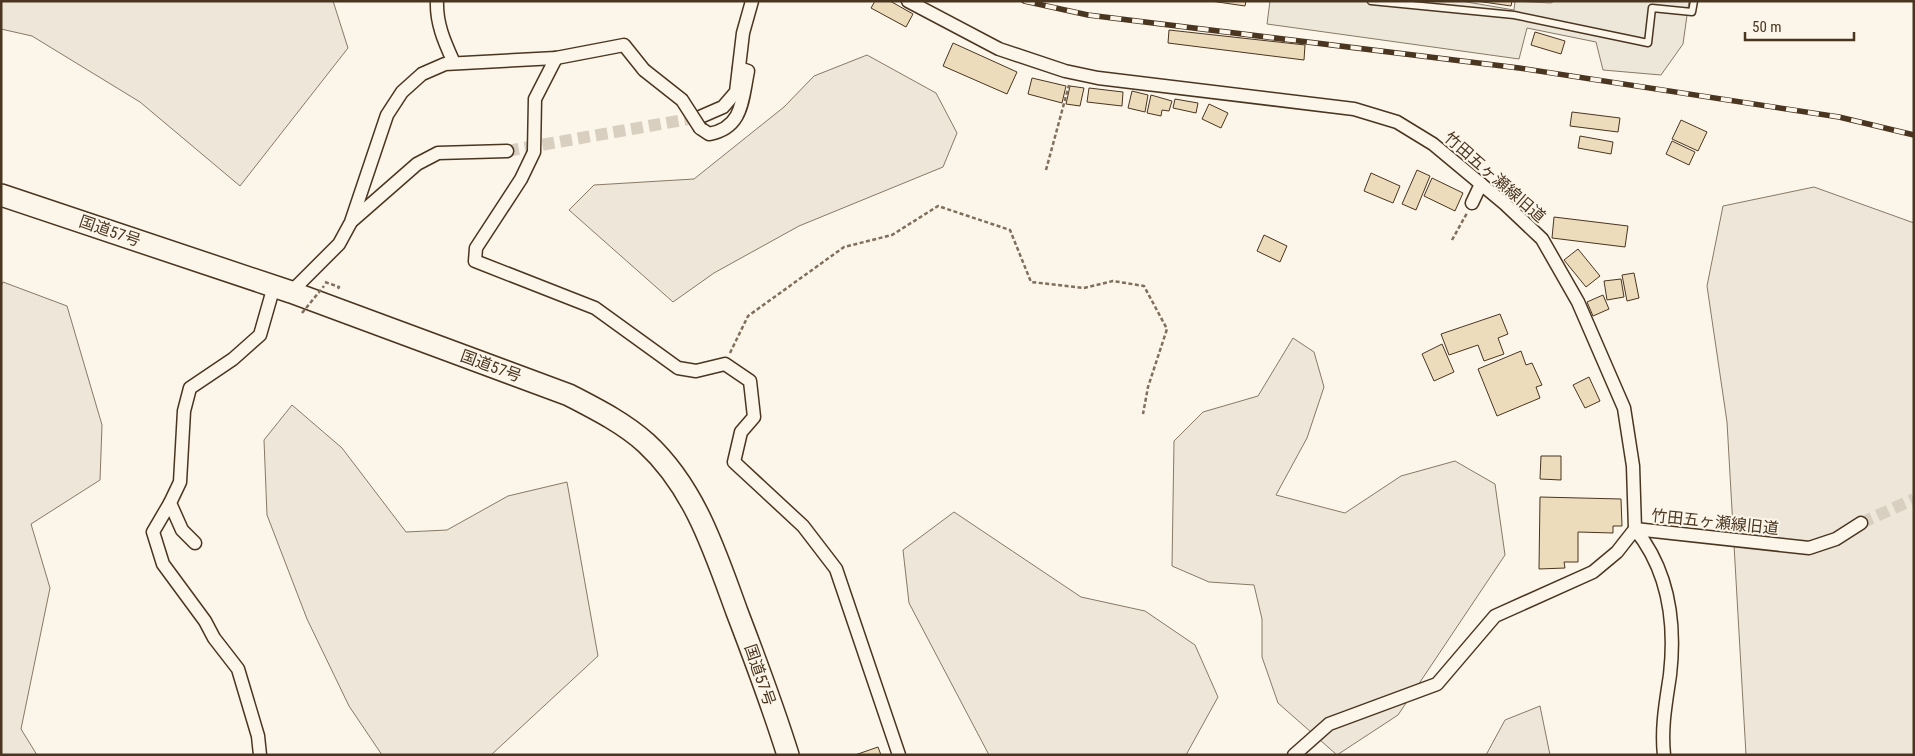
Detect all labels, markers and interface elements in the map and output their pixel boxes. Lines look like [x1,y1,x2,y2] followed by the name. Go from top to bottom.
[1745,10,1854,42] scale bar
[1752,18,1782,36] text: 50 m
[1440,128,1550,226] street label: 竹田五ヶ瀬線旧道
[77,212,143,250] street label: 国道57号
[458,346,524,386] street label: 国道57号
[1650,506,1780,538] street label: 竹田五ヶ瀬線旧道
[741,642,779,708] street label: 国道57号

